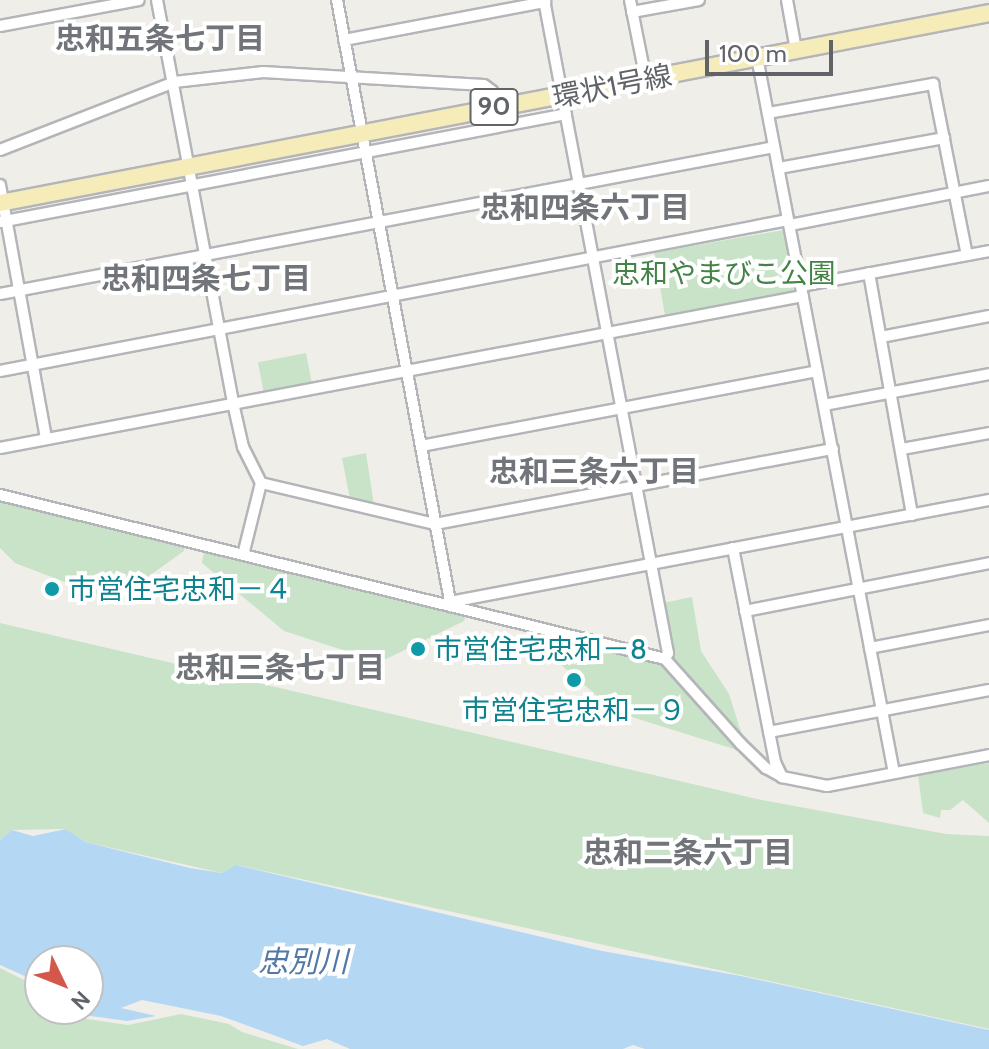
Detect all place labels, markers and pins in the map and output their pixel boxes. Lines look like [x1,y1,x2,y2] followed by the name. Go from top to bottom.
[68,572,292,606] place label: 市営住宅忠和－４
[43,580,61,598] marker: 市営住宅忠和－４
[434,632,647,666] place label: 市営住宅忠和－8
[409,640,427,658] marker: 市営住宅忠和－8
[565,671,583,689] marker: 市営住宅忠和－９
[462,693,686,727] place label: 市営住宅忠和－９

